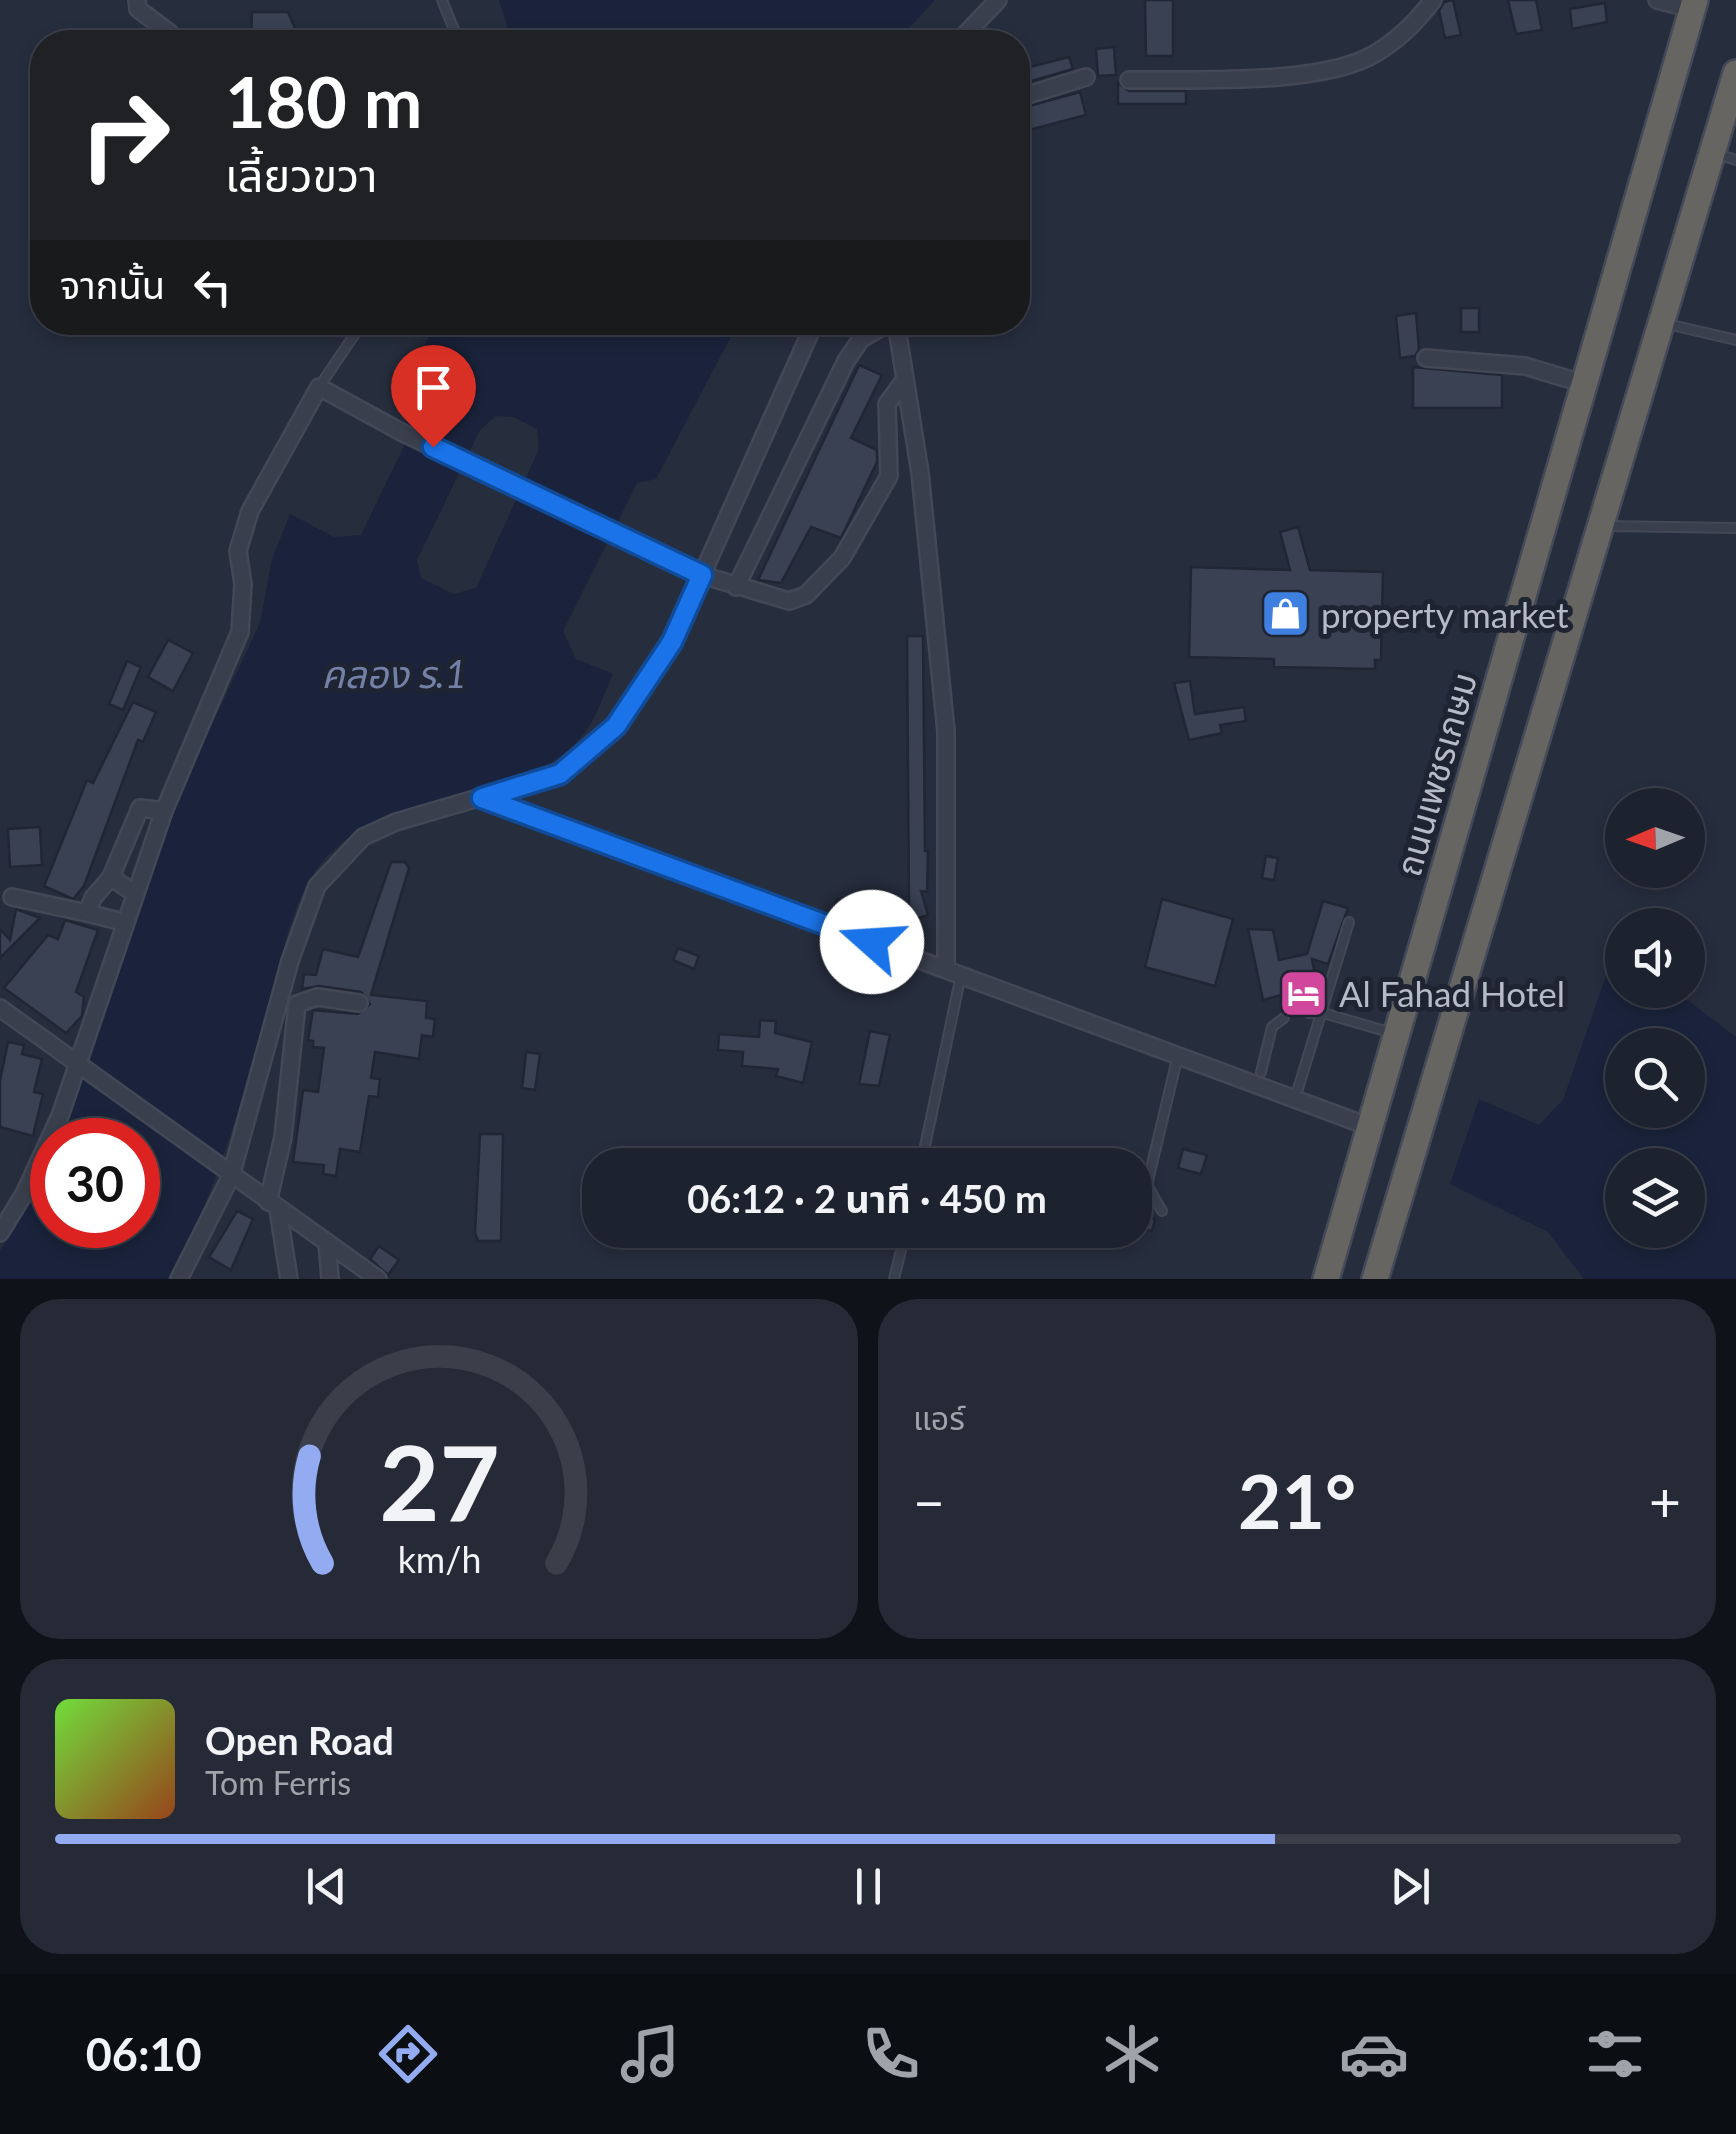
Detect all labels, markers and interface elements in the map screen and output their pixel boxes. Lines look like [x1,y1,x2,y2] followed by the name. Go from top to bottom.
[225,59,422,143] text: 180 m
[60,70,190,200] icon: right
[225,148,377,202] text: เลี้ยวขวา
[185,260,240,315] icon: left
[60,261,165,307] text: จากนั้น
[391,345,476,448] pin
[406,360,461,415] icon: arrive
[1260,588,1312,640] shop icon: property market
[1321,593,1569,635] place label: property market
[321,650,467,696] water label: คลอง ร.1
[1386,668,1484,880] street label: ถนนเพชรเกษม
[1605,788,1705,888] north arrow
[1605,788,1705,1248] map controls
[820,890,924,994] position arrow
[1605,908,1705,1008] button: sound
[1278,967,1330,1019] hotel icon: Al Fahad Hotel
[1339,972,1565,1014] place label: Al Fahad Hotel
[1605,1028,1705,1128] button: search
[30,1118,160,1248] speed limit sign: 30
[1605,1148,1705,1248] button: layers
[687,1175,1047,1221] text: 06:12 · 2 นาที · 450 m
[913,1398,965,1437] text: แอร์
[379,1418,499,1543] text: 27
[1238,1455,1356,1545] text: 21°
[913,1468,945,1534] text: −
[1649,1468,1681,1534] text: +
[397,1538,481,1581] text: km/h
[205,1717,394,1763] text: Open Road
[205,1763,351,1802] text: Tom Ferris
[299,1859,354,1914] icon: previous
[841,1859,896,1914] icon: pause
[1383,1859,1438,1914] icon: next
[373,2019,443,2089] icon: directions
[615,2019,685,2089] icon: music
[856,2019,926,2089] icon: phone
[1097,2019,1167,2089] icon: climate
[1339,2019,1409,2089] icon: car
[1580,2019,1650,2089] icon: filters
[86,2027,202,2081] text: 06:10

